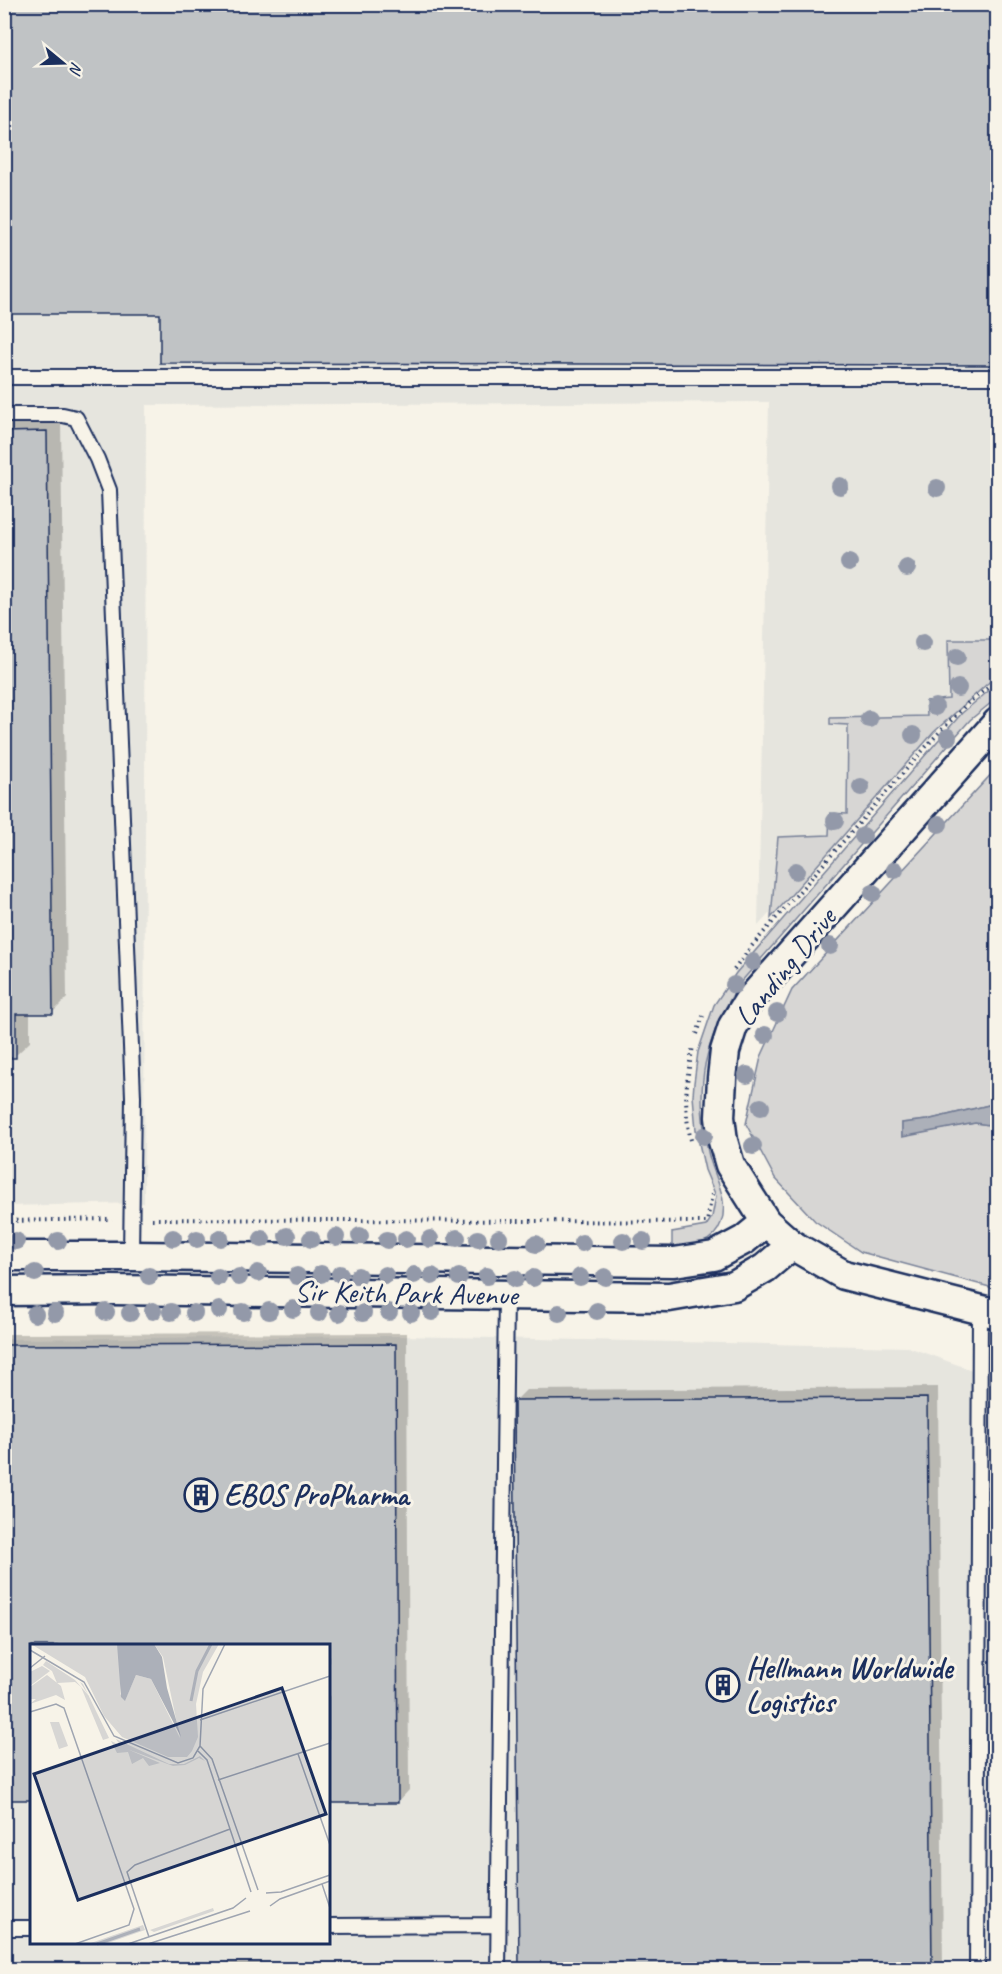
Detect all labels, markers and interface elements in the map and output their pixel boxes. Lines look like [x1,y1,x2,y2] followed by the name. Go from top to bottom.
[33,33,93,93] north arrow
[64,60,87,78] text: N
[726,898,846,1034] street label: Landing Drive
[294,1272,520,1314] street label: Sir Keith Park Avenue
[224,1476,411,1514] place label: EBOS ProPharma
[183,1477,219,1513] building icon: EBOS ProPharma
[30,1644,330,1944] inset map
[746,1649,954,1721] place label: Hellmann Worldwide Logistics
[705,1667,741,1703] building icon: Hellmann Worldwide Logistics

